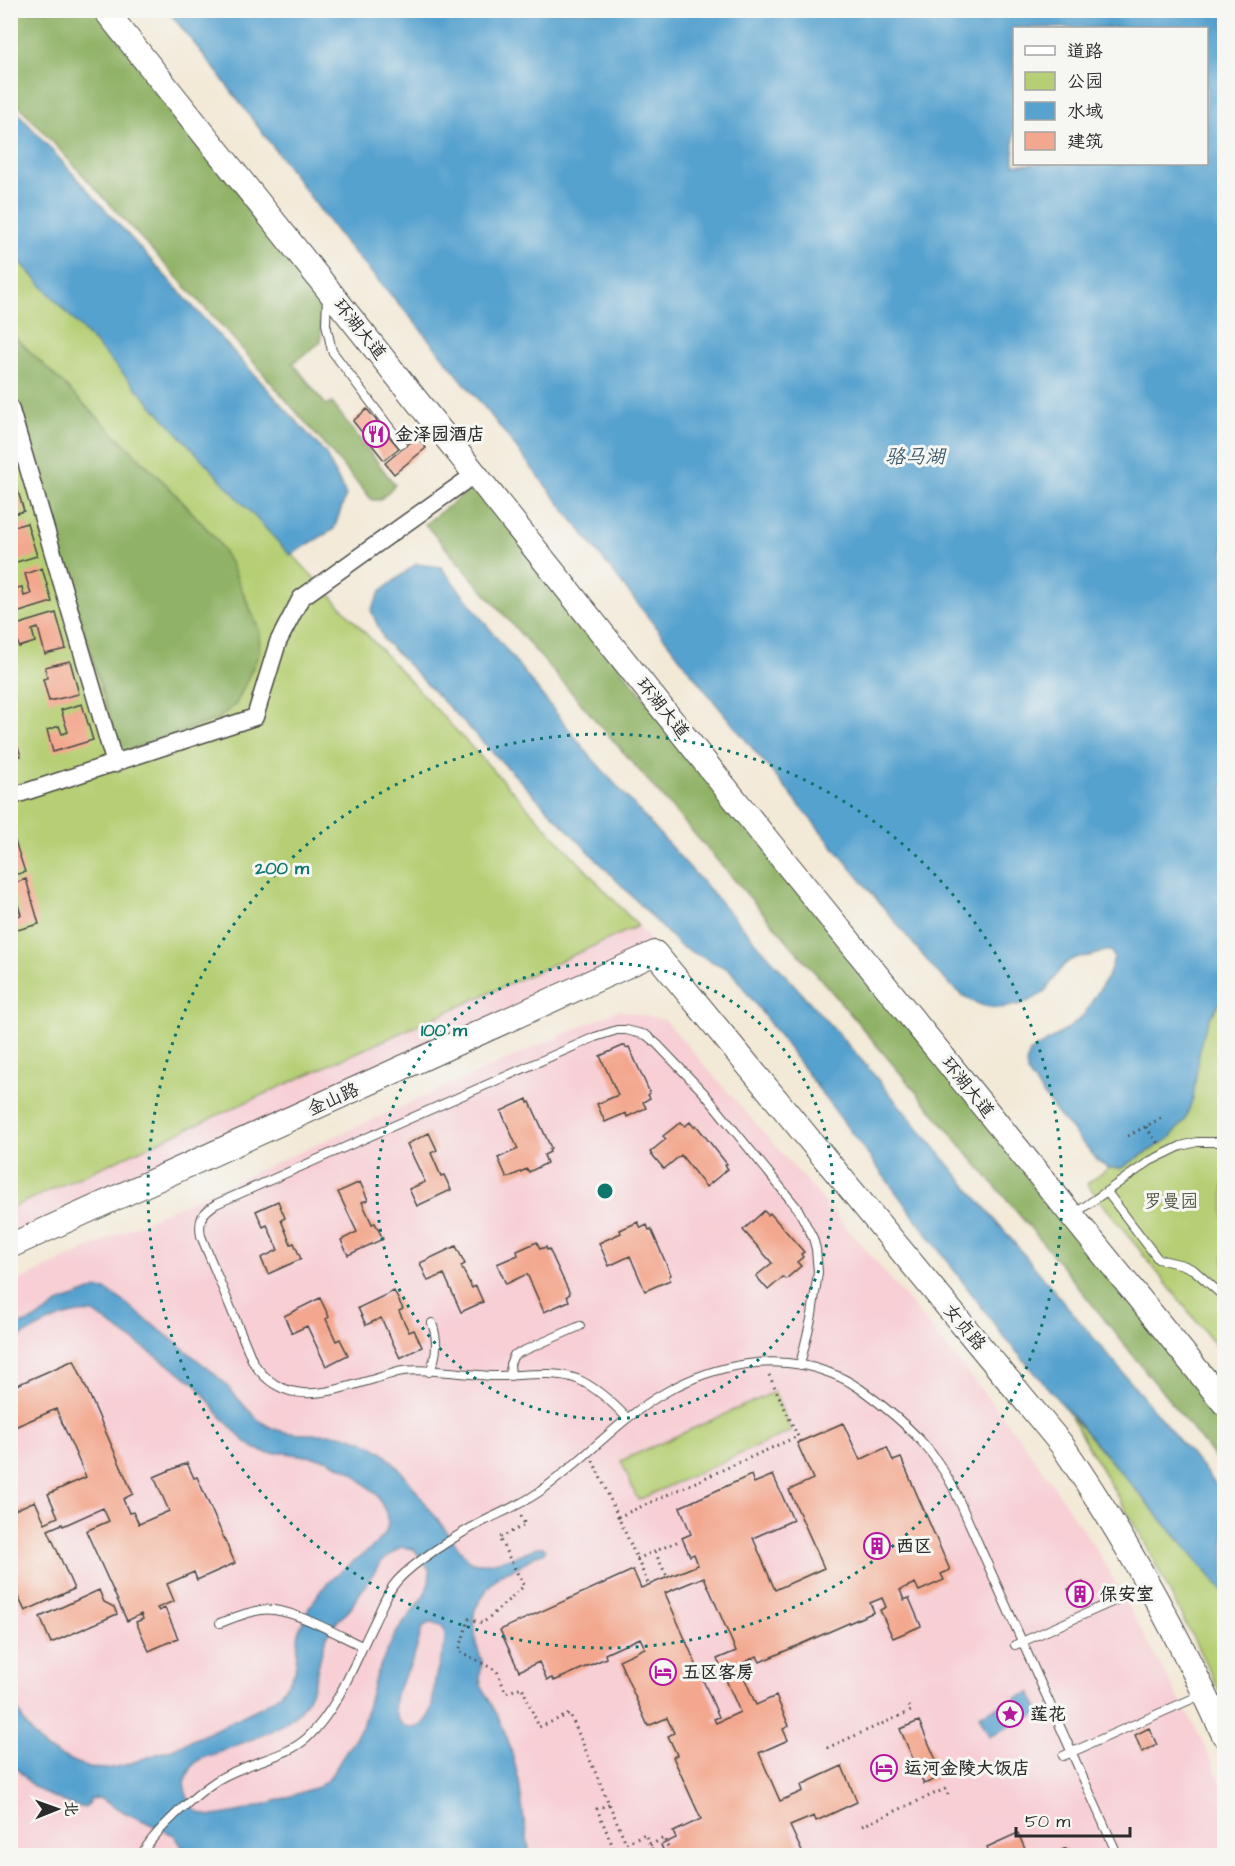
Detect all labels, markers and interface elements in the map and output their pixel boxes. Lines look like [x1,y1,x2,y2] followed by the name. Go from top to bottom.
[1013,27,1208,165] legend
[1067,39,1103,64] text: 道路
[1067,69,1103,94] text: 公园
[1067,99,1103,124] text: 水域
[1067,129,1103,154] text: 建筑
[327,293,392,365] street label: 环湖大道
[361,419,391,449] restaurant icon: 金泽园酒店
[395,422,485,447] place label: 金泽园酒店
[885,443,947,471] water label: 骆马湖
[630,672,695,744] street label: 环湖大道
[254,856,310,881] text: 200 m
[421,1018,468,1043] text: 100 m
[935,1051,1000,1123] street label: 环湖大道
[303,1077,363,1122] street label: 金山路
[595,1181,615,1201] centre of rings
[1144,1189,1198,1214] park label: 罗曼园
[938,1299,992,1356] street label: 女贞路
[862,1531,892,1561] building icon: 西区
[896,1534,932,1559] place label: 西区
[1065,1579,1095,1609] building icon: 保安室
[1100,1582,1154,1607] place label: 保安室
[648,1657,678,1687] hotel icon: 五区客房
[682,1660,754,1685] place label: 五区客房
[995,1699,1025,1729] place icon: 莲花
[1030,1702,1066,1727] place label: 莲花
[869,1753,899,1783] hotel icon: 运河金陵大饭店
[904,1756,1030,1781] place label: 运河金陵大饭店
[27,1779,87,1839] north arrow
[1016,1800,1130,1838] scale bar
[60,1801,82,1817] text: 北
[1025,1809,1070,1834] text: 50 m

